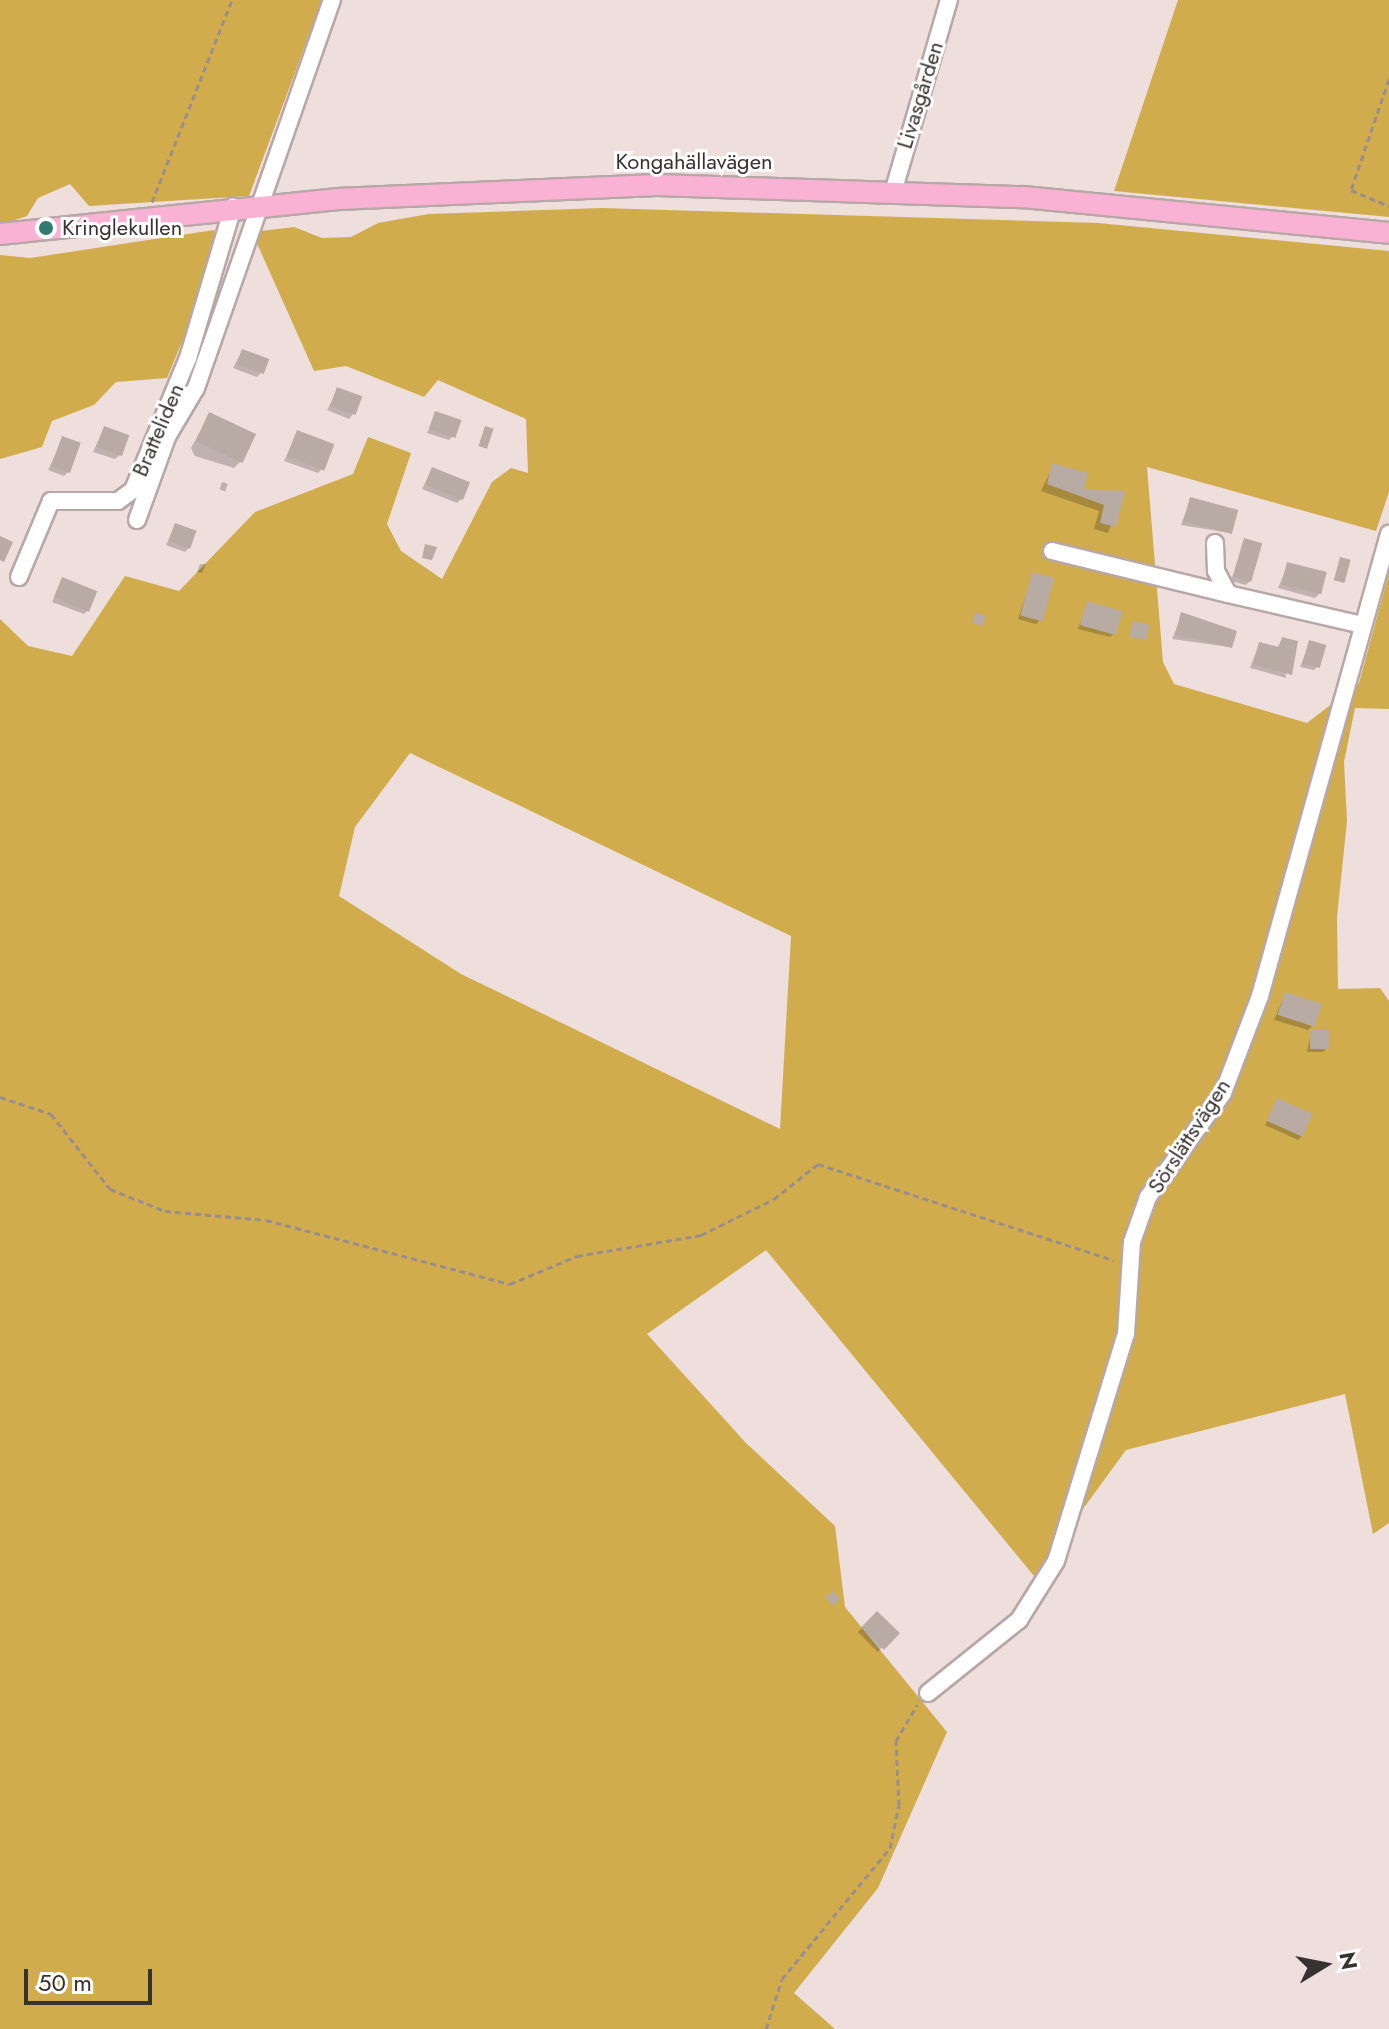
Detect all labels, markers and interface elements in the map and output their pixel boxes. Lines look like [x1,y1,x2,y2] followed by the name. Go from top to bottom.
[891,38,949,152] street label: Livasgården
[615,149,773,175] street label: Kongahällavägen
[62,215,182,241] place label: Kringlekullen
[37,219,55,237] marker: Kringlekullen
[127,380,189,480] street label: Bratteliden
[1142,1074,1236,1198] street label: Sörslättsvägen
[1285,1925,1365,2005] north arrow
[1331,1949,1366,1972] text: N
[28,1953,156,2003] scale bar
[38,1965,92,2000] text: 50 m

